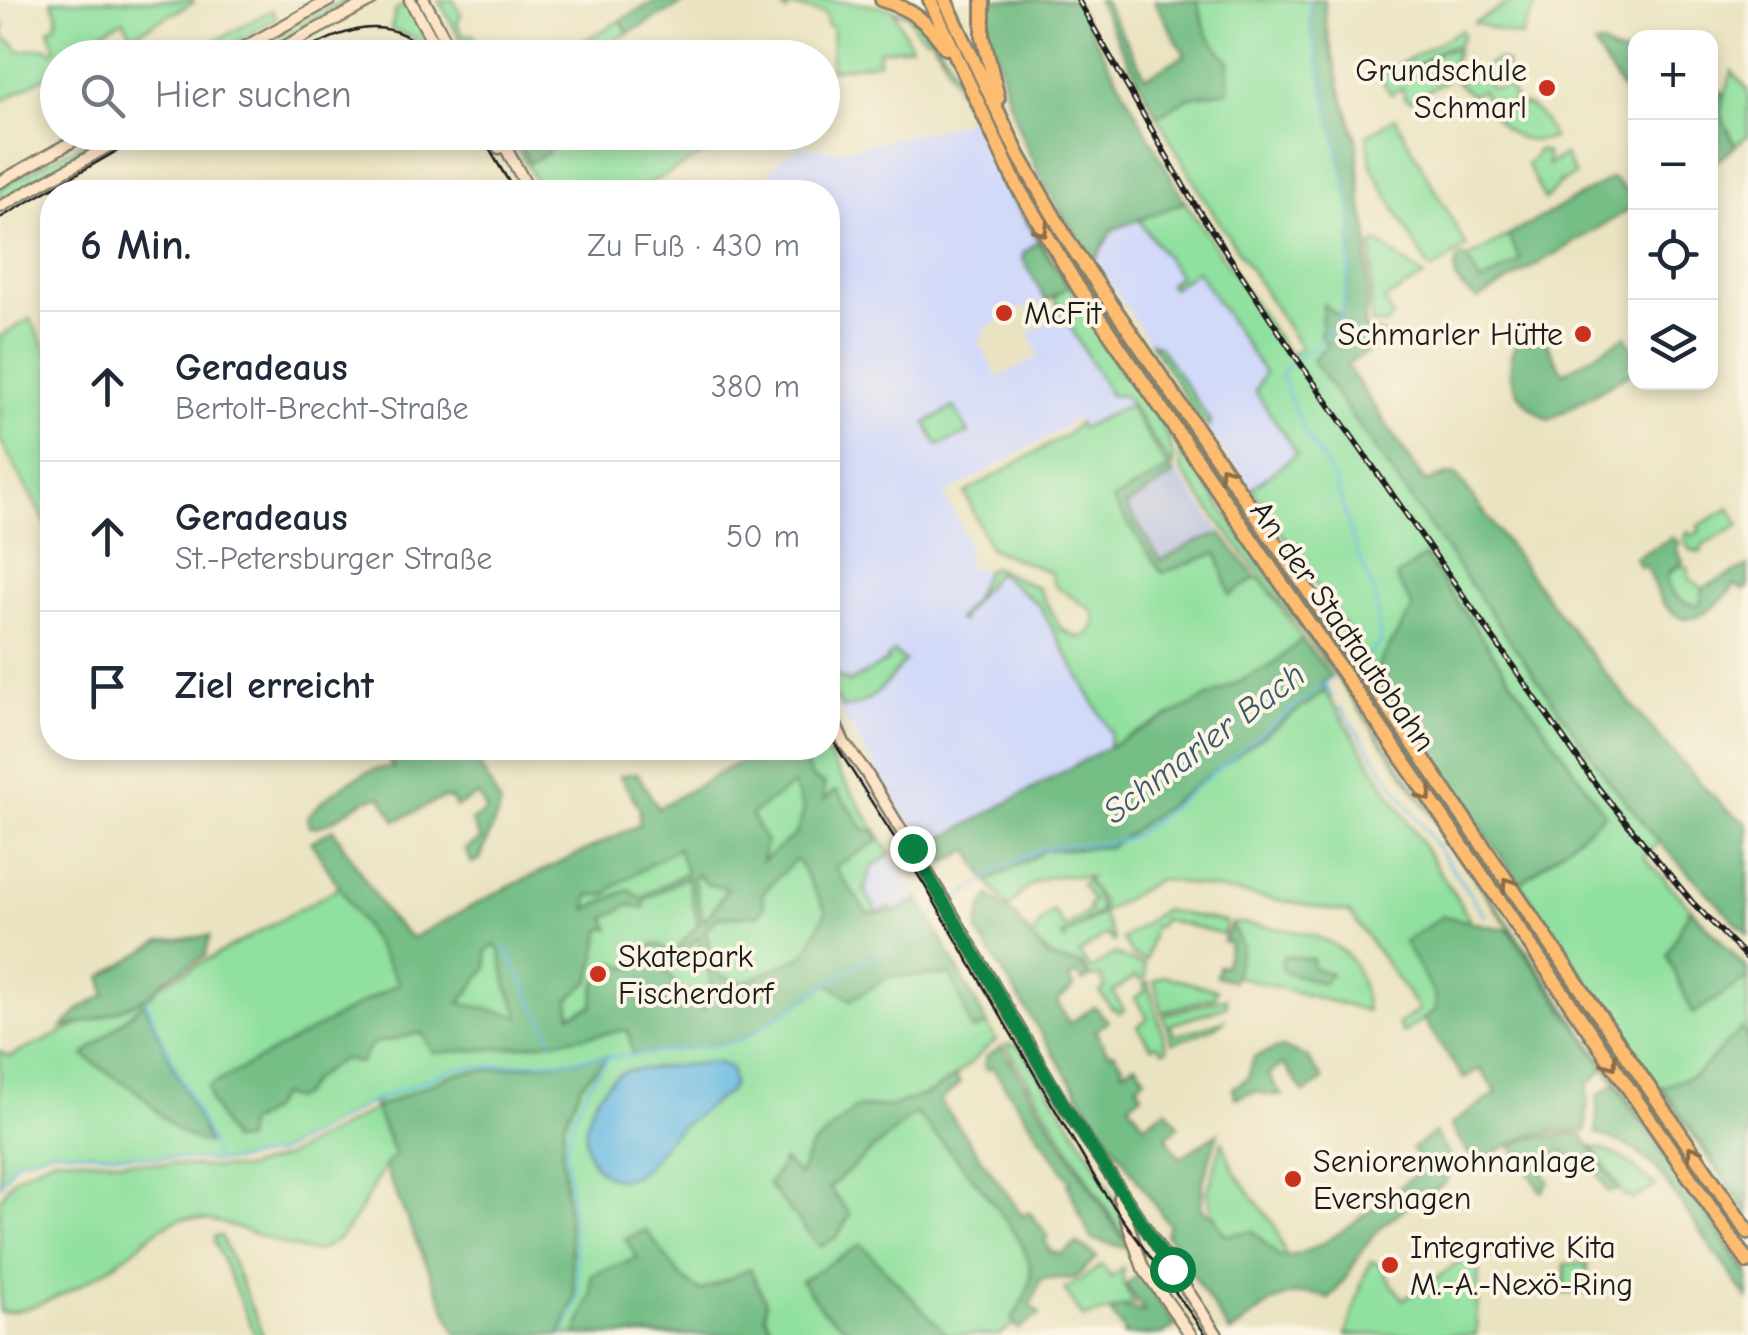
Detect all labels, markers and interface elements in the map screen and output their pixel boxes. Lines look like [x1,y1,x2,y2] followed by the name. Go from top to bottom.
[1628,30,1718,390] map controls
[1628,30,1718,120] button: +
[40,40,840,150] search box
[1355,52,1527,126] place label: Grundschule Schmarl
[75,68,130,123] icon: search
[155,73,352,117] text: Hier suchen
[1536,77,1558,99] marker: Grundschule Schmarl
[1628,120,1718,210] button: −
[1628,210,1718,300] button: locate
[1030,220,1049,238] one-way arrow
[80,221,191,270] text: 6 Min.
[587,227,800,264] text: Zu Fuß · 430 m
[1024,295,1102,332] place label: McFit
[1628,300,1718,390] button: layers
[993,302,1015,324] marker: McFit
[1338,316,1563,353] place label: Schmarler Hütte
[1572,323,1594,345] marker: Schmarler Hütte
[175,346,348,390] text: Geradeaus
[80,359,135,414] icon: ahead
[711,368,800,405] text: 380 m
[175,390,469,427] text: Bertolt-Brecht-Straße
[1219,465,1237,484] one-way arrow
[1243,494,1443,758] street label: An der Stadtautobahn
[175,496,348,540] text: Geradeaus
[80,509,135,564] icon: ahead
[726,518,800,555] text: 50 m
[175,540,492,577] text: St.-Petersburger Straße
[1095,654,1313,832] water label: Schmarler Bach
[80,659,135,714] icon: arrive
[175,664,374,708] text: Ziel erreicht
[1414,784,1432,803] one-way arrow
[890,826,936,872] route end
[1502,877,1521,895] one-way arrow
[618,938,775,1012] place label: Skatepark Fischerdorf
[587,963,609,985] marker: Skatepark Fischerdorf
[1599,1051,1617,1070] one-way arrow
[1313,1143,1595,1217] place label: Seniorenwohnanlage Evershagen
[1686,1145,1705,1163] one-way arrow
[1282,1168,1304,1190] marker: Seniorenwohnanlage Evershagen
[1410,1229,1633,1303] place label: Integrative Kita M.-A.-Nexö-Ring
[1150,1247,1196,1293] route start
[1379,1254,1401,1276] marker: Integrative Kita M.-A.-Nexö-Ring

